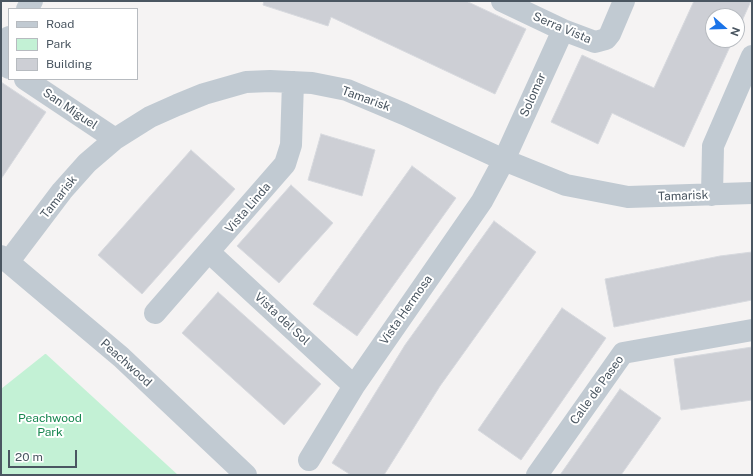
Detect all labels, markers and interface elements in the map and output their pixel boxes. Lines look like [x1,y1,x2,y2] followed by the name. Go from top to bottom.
[8,8,138,80] legend
[705,8,745,48] north arrow
[531,9,593,47] street label: Serra Vista
[46,17,74,31] text: Road
[728,26,742,38] text: N
[46,37,72,51] text: Park
[46,57,92,71] text: Building
[517,71,549,119] street label: Solomar
[340,84,392,114] street label: Tamarisk
[40,85,100,133] street label: San Miguel
[38,173,80,221] street label: Tamarisk
[222,180,274,236] street label: Vista Linda
[658,188,708,204] street label: Tamarisk
[377,272,435,348] street label: Vista Hermosa
[251,290,313,348] street label: Vista del Sol
[97,336,155,390] street label: Peachwood
[567,353,627,427] street label: Calle de Paseo
[18,411,82,439] park label: Peachwood Park
[10,442,79,468] scale bar
[15,450,43,464] text: 20 m

